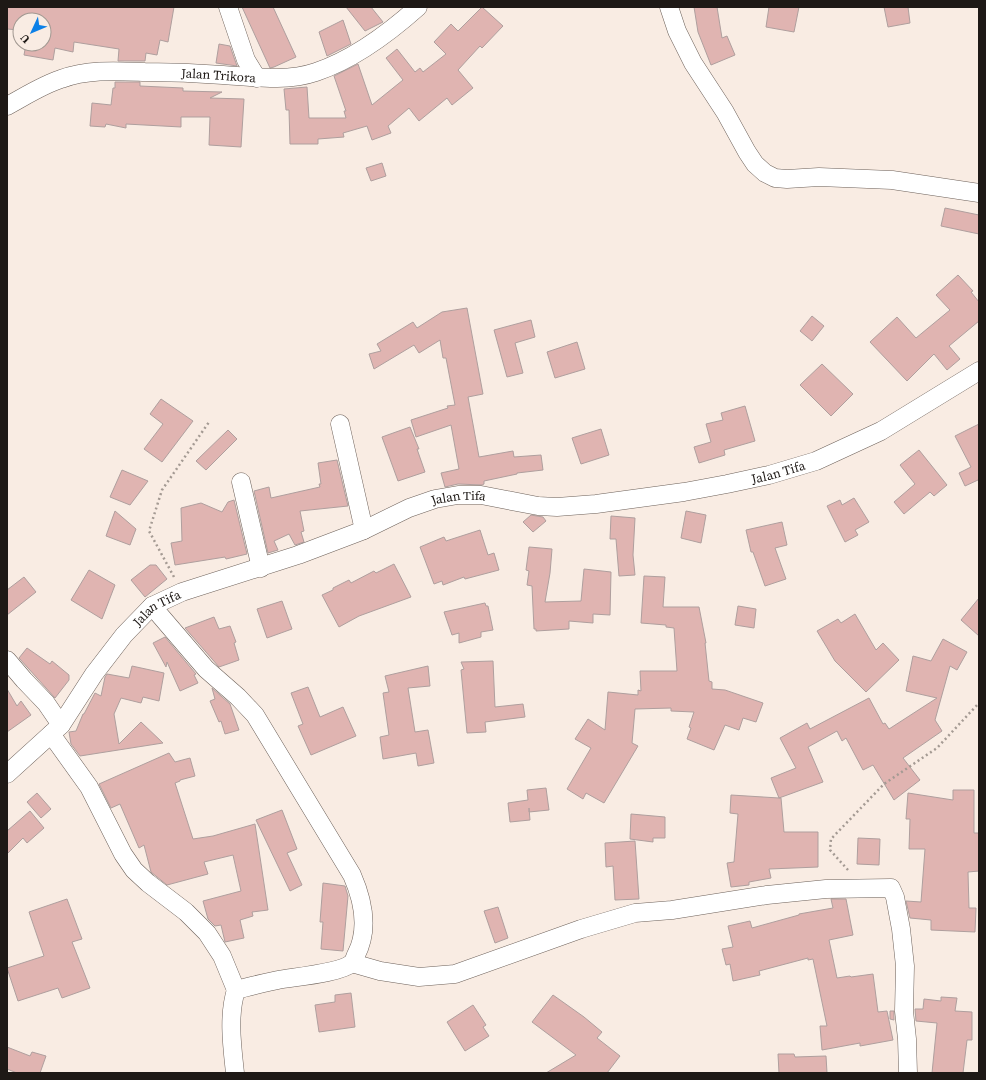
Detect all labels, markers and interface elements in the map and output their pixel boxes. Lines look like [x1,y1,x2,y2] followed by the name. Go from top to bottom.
[12,12,52,52] north arrow
[17,30,33,47] text: U
[180,64,257,86] street label: Jalan Trikora
[749,456,808,487] street label: Jalan Tifa
[428,486,488,509] street label: Jalan Tifa
[128,585,183,630] street label: Jalan Tifa

